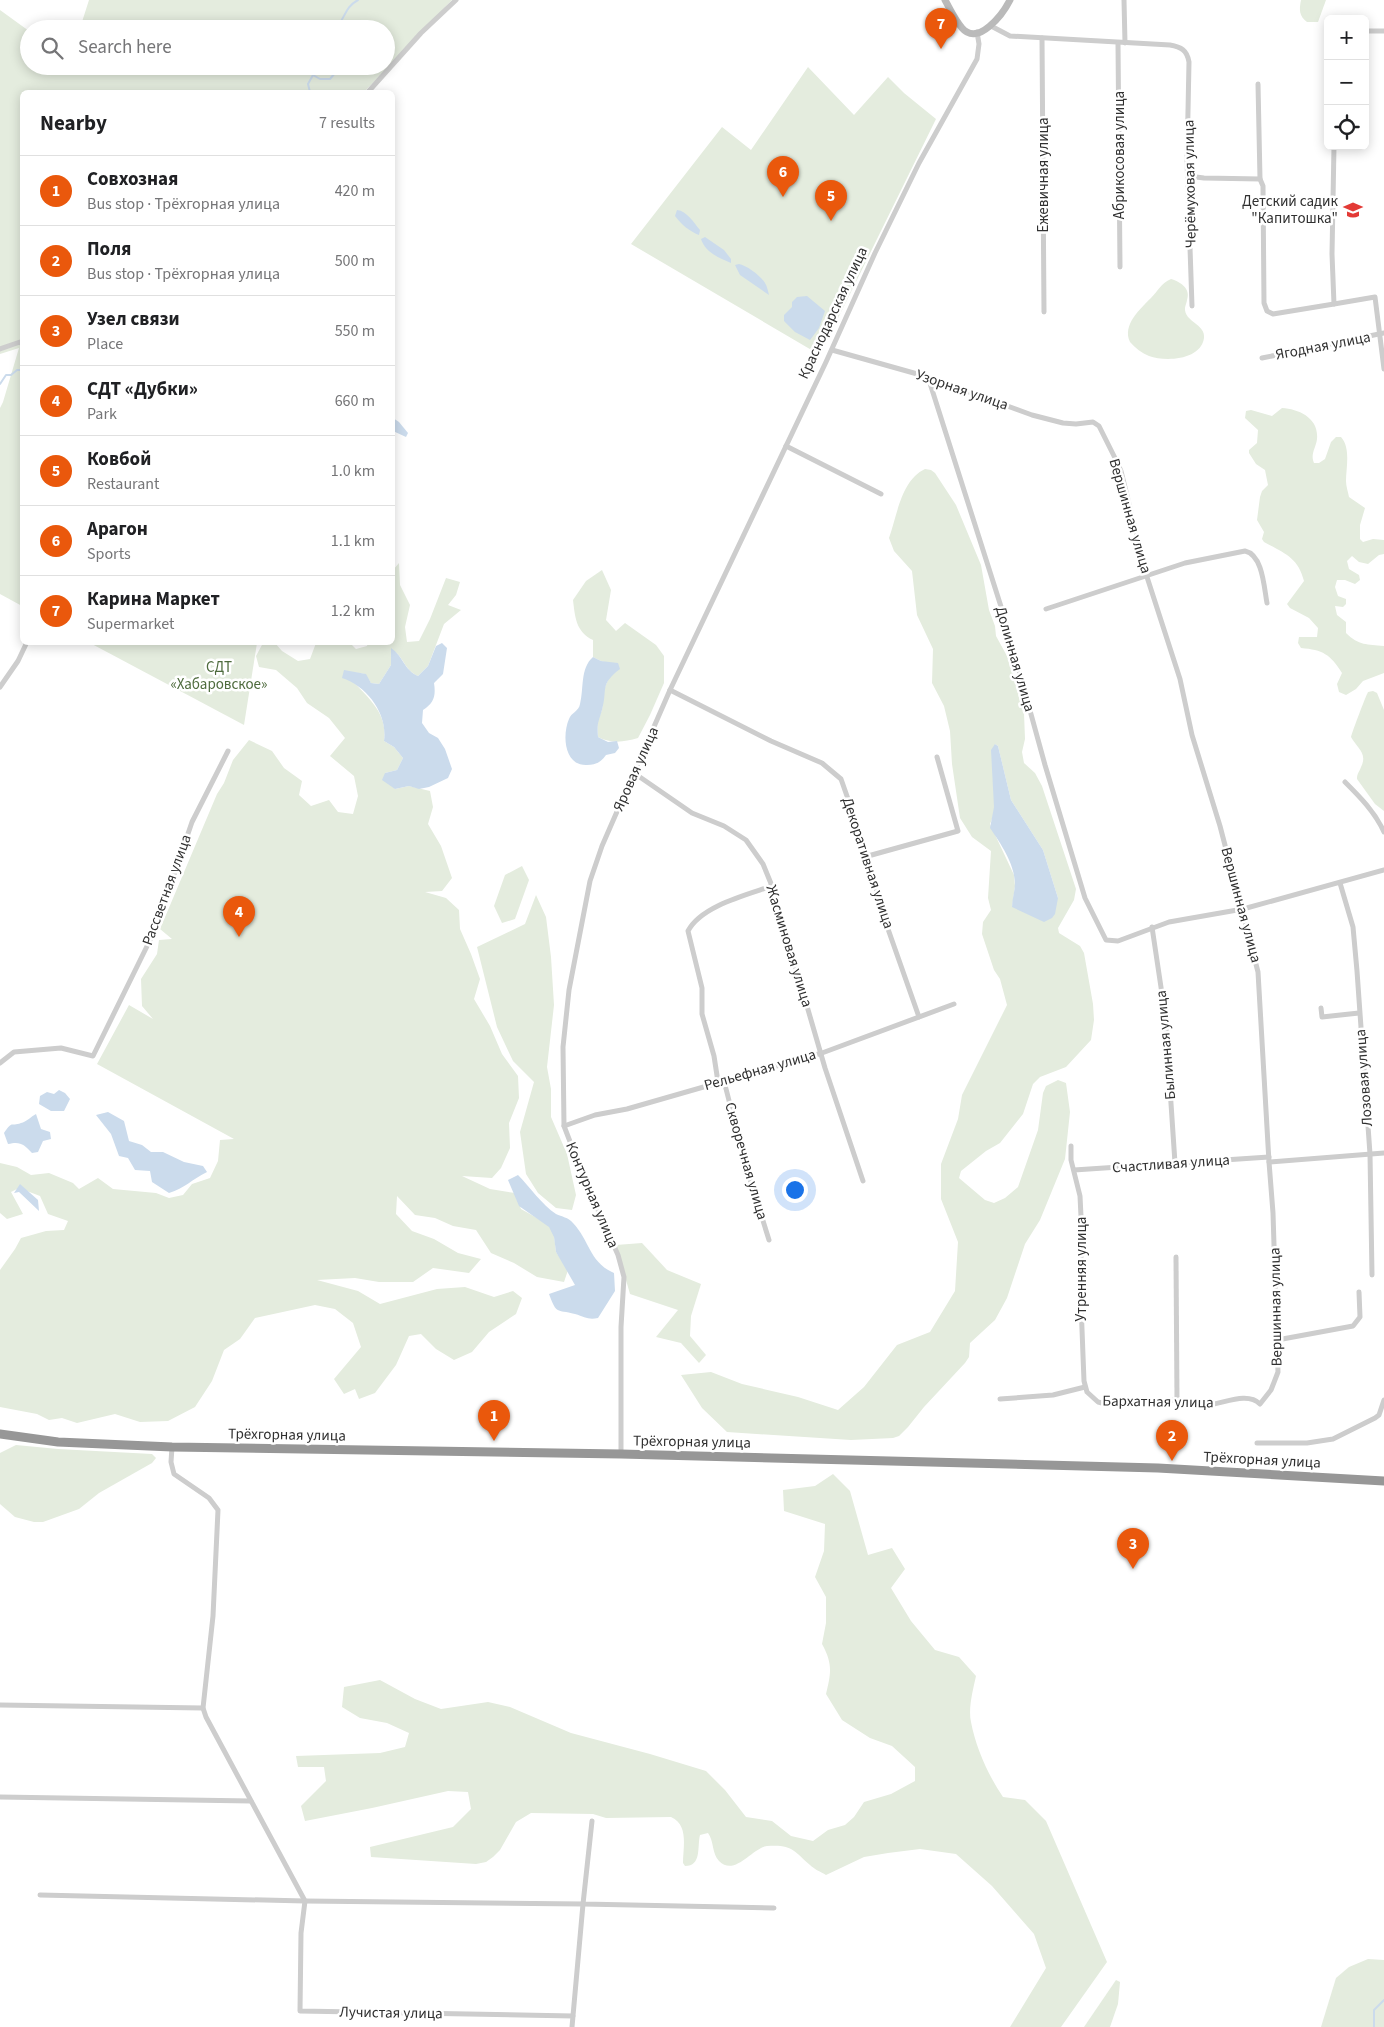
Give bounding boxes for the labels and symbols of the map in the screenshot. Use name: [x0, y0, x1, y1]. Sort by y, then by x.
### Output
pin: 7: [925, 8, 957, 49]
street label: Абрикосовая улица: [1109, 91, 1130, 219]
street label: Ежевичная улица: [1033, 117, 1054, 233]
street label: Черёмуховая улица: [1178, 120, 1202, 248]
pin: 6: [767, 156, 799, 197]
pin: 5: [815, 180, 847, 221]
place label: Детский садик "Капитошка": [1242, 191, 1339, 229]
school or university icon: Детский садик "Капитошка": [1342, 199, 1364, 221]
street label: Краснодарская улица: [793, 244, 873, 382]
street label: Ягодная улица: [1274, 326, 1372, 366]
street label: Узорная улица: [913, 364, 1011, 416]
street label: Вершинная улица: [1104, 456, 1156, 576]
street label: Долинная улица: [990, 604, 1040, 714]
park label: СДТ «Хабаровское»: [171, 657, 268, 695]
street label: Яровая улица: [608, 723, 664, 815]
street label: Декоративная улица: [837, 795, 899, 931]
street label: Рассветная улица: [137, 832, 197, 948]
street label: Вершинная улица: [1215, 845, 1267, 965]
street label: Жасминовая улица: [760, 882, 818, 1010]
pin: 4: [223, 896, 255, 937]
street label: Былинная улица: [1151, 989, 1181, 1101]
street label: Лозовая улица: [1350, 1029, 1378, 1127]
street label: Рельефная улица: [702, 1044, 818, 1096]
street label: Скворечная улица: [719, 1100, 773, 1222]
street label: Контурная улица: [560, 1139, 624, 1251]
street label: Счастливая улица: [1111, 1149, 1231, 1179]
your location: [782, 1177, 808, 1203]
street label: Утренняя улица: [1071, 1217, 1092, 1321]
street label: Вершинная улица: [1264, 1247, 1288, 1367]
street label: Бархатная улица: [1102, 1391, 1214, 1413]
pin: 1: [478, 1400, 510, 1441]
pin: 2: [1156, 1420, 1188, 1461]
street label: Трёхгорная улица: [228, 1423, 346, 1447]
street label: Трёхгорная улица: [633, 1430, 751, 1454]
street label: Трёхгорная улица: [1203, 1446, 1321, 1474]
pin: 3: [1117, 1528, 1149, 1569]
street label: Лучистая улица: [339, 2002, 443, 2024]

